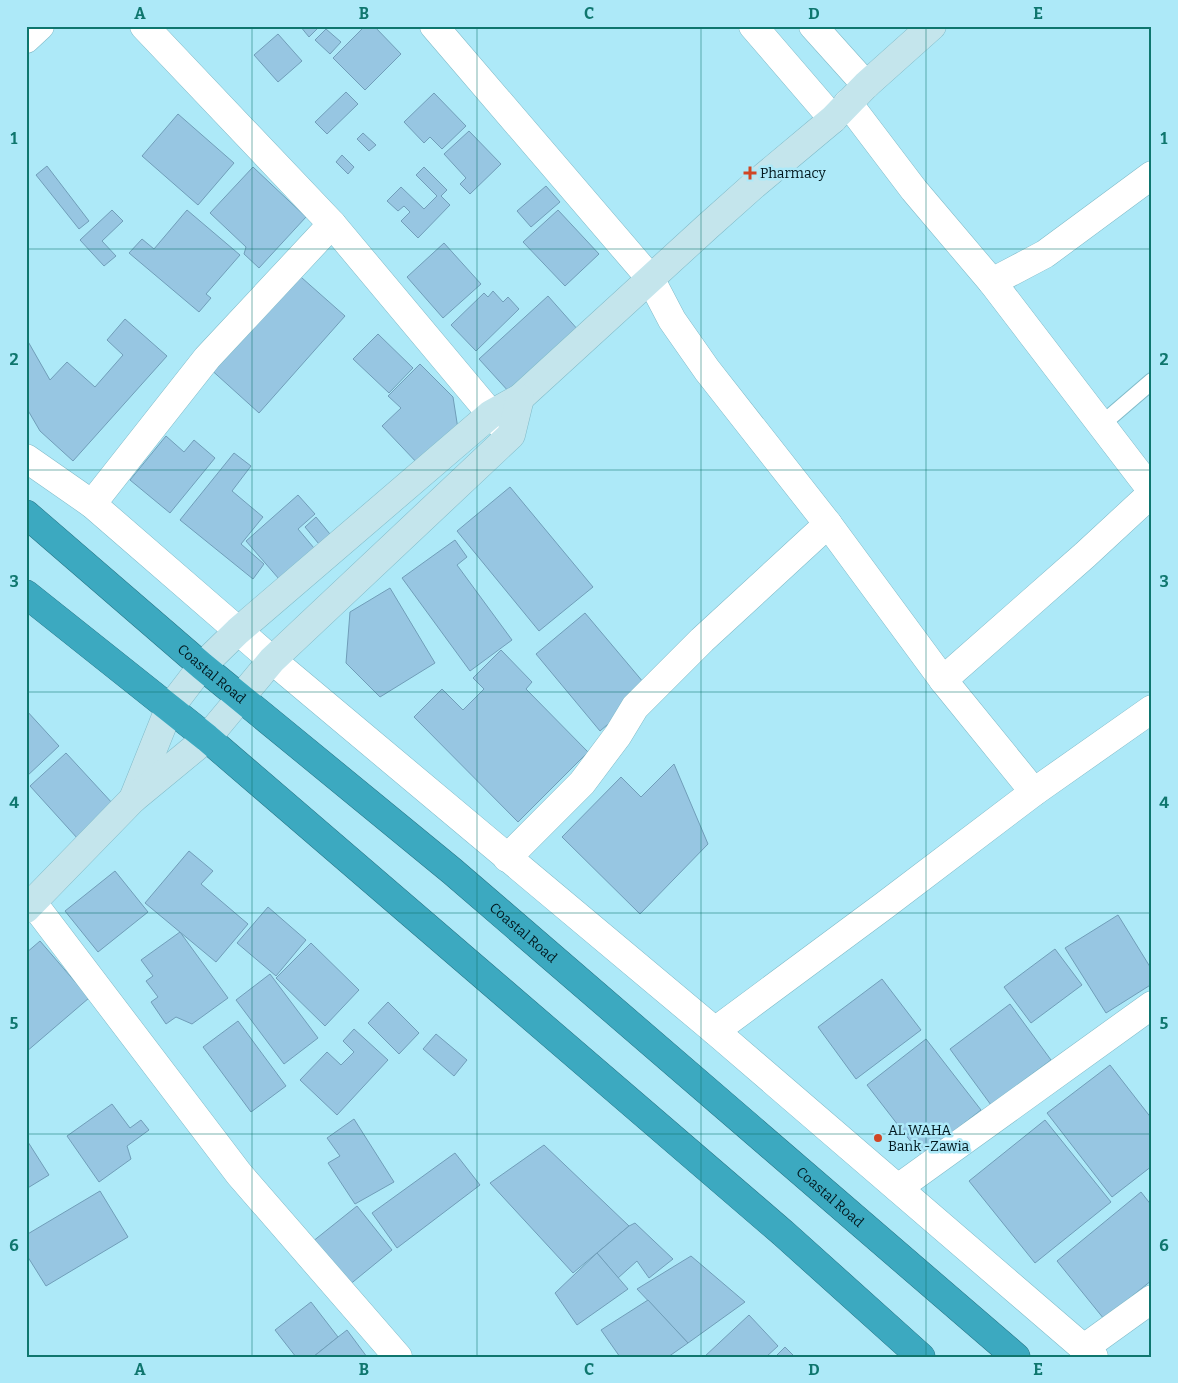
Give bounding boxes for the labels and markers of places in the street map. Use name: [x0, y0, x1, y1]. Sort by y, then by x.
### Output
place label: Pharmacy: [760, 165, 826, 182]
marker: Pharmacy: [744, 167, 756, 179]
place label: AL WAHA Bank -Zawia: [888, 1122, 969, 1155]
marker: AL WAHA Bank -Zawia: [872, 1132, 884, 1144]

